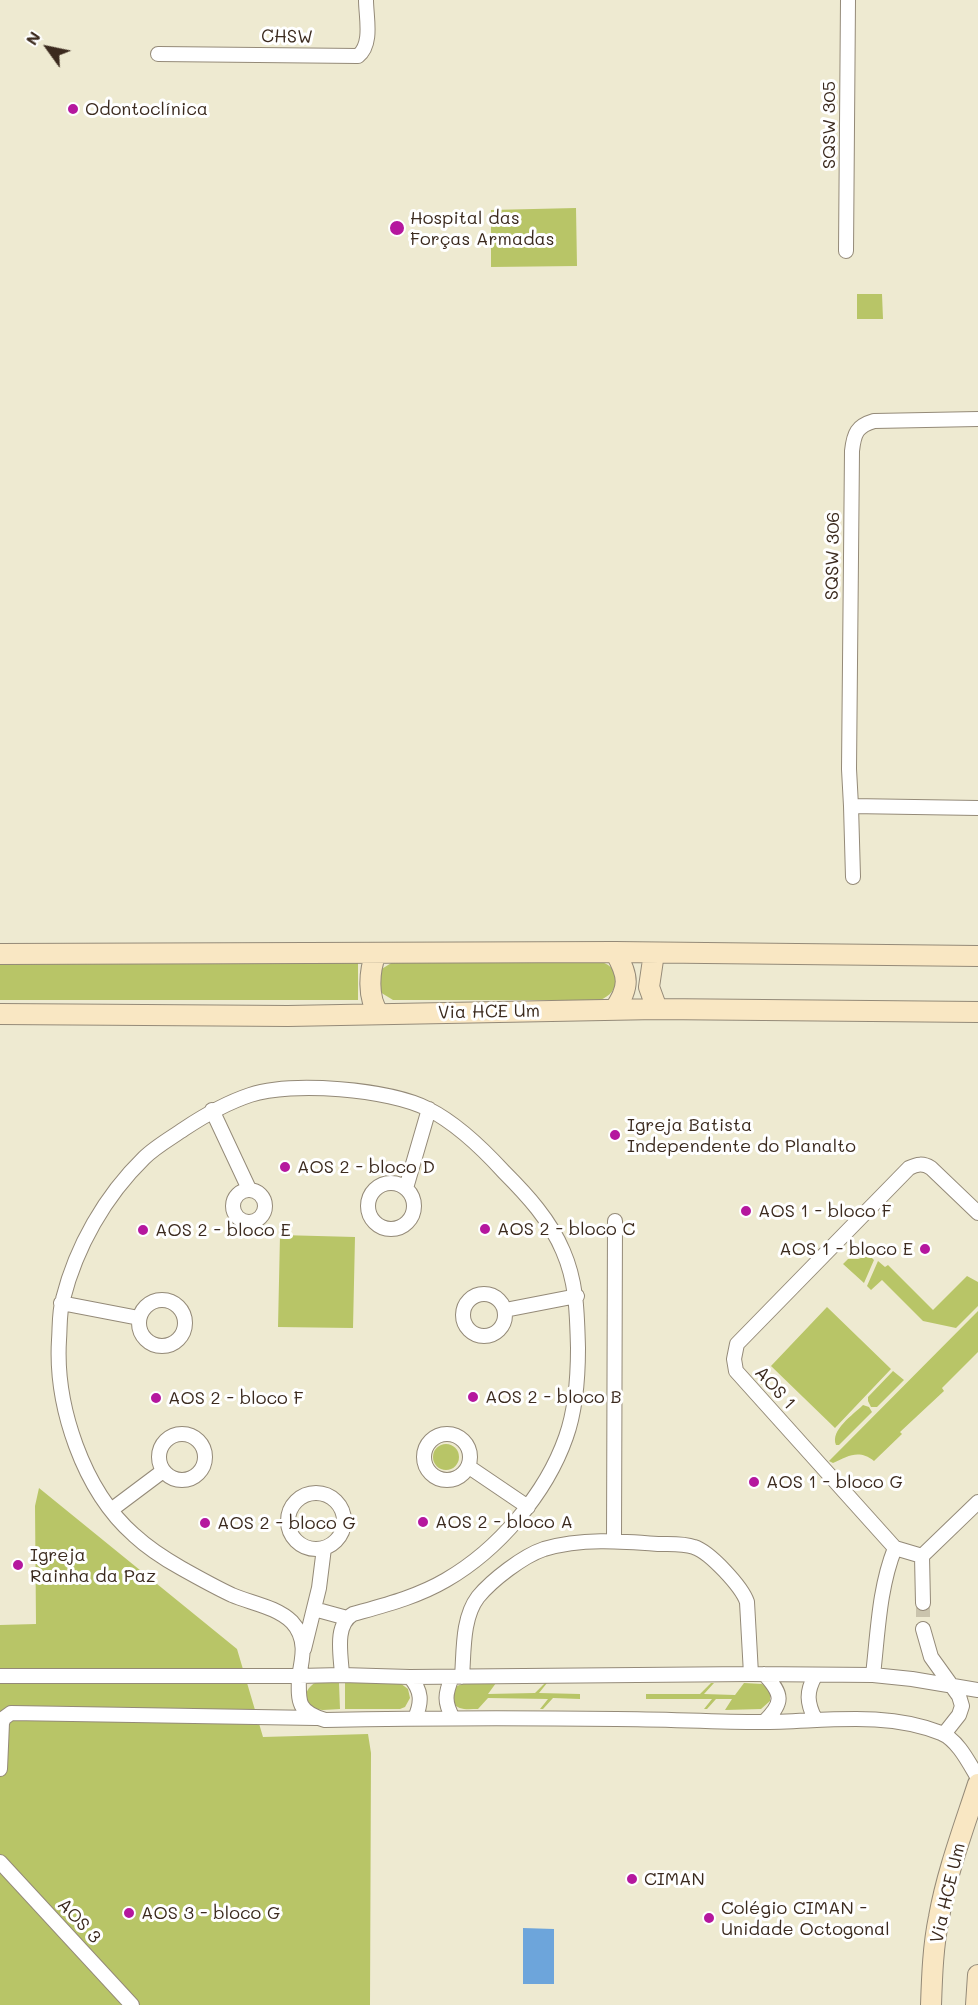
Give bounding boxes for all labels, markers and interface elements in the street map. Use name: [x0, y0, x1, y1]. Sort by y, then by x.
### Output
north arrow: [18, 18, 78, 78]
street label: CHSW: [261, 26, 313, 48]
text: N: [20, 27, 45, 49]
street label: SQSW 305: [818, 81, 840, 169]
place label: Odontoclínica: [85, 98, 208, 120]
marker: Odontoclínica: [66, 102, 80, 116]
place label: Hospital das Forças Armadas: [410, 207, 555, 250]
marker: Hospital das Forças Armadas: [388, 219, 406, 237]
street label: SQSW 306: [821, 512, 845, 600]
street label: Via HCE Um: [438, 1000, 540, 1024]
place label: Igreja Batista Independente do Planalto: [627, 1114, 856, 1156]
marker: Igreja Batista Independente do Planalto: [608, 1128, 622, 1142]
place label: AOS 2 - bloco D: [297, 1156, 435, 1178]
marker: AOS 2 - bloco D: [278, 1160, 292, 1174]
place label: AOS 1 - bloco F: [758, 1200, 892, 1222]
marker: AOS 1 - bloco F: [739, 1204, 753, 1218]
place label: AOS 2 - bloco C: [497, 1218, 635, 1240]
place label: AOS 2 - bloco E: [155, 1219, 291, 1241]
marker: AOS 2 - bloco C: [478, 1222, 492, 1236]
marker: AOS 2 - bloco E: [136, 1223, 150, 1237]
place label: AOS 1 - bloco E: [779, 1238, 913, 1260]
marker: AOS 1 - bloco E: [918, 1242, 932, 1256]
street label: AOS 1: [750, 1362, 800, 1414]
place label: AOS 2 - bloco B: [485, 1386, 622, 1408]
place label: AOS 2 - bloco F: [168, 1387, 303, 1409]
marker: AOS 2 - bloco B: [466, 1390, 480, 1404]
marker: AOS 2 - bloco F: [149, 1391, 163, 1405]
place label: AOS 1 - bloco G: [766, 1471, 903, 1493]
marker: AOS 1 - bloco G: [747, 1475, 761, 1489]
place label: AOS 2 - bloco A: [435, 1511, 573, 1533]
place label: AOS 2 - bloco G: [217, 1512, 356, 1534]
marker: AOS 2 - bloco A: [416, 1515, 430, 1529]
marker: AOS 2 - bloco G: [198, 1516, 212, 1530]
place label: Igreja Rainha da Paz: [30, 1544, 156, 1586]
marker: Igreja Rainha da Paz: [11, 1558, 25, 1572]
street label: Via HCE Um: [926, 1841, 970, 1945]
place label: CIMAN: [644, 1868, 705, 1890]
marker: CIMAN: [625, 1872, 639, 1886]
street label: AOS 3: [53, 1894, 105, 1948]
place label: Colégio CIMAN - Unidade Octogonal: [721, 1897, 890, 1940]
place label: AOS 3 - bloco G: [141, 1902, 280, 1924]
marker: AOS 3 - bloco G: [122, 1906, 136, 1920]
marker: Colégio CIMAN - Unidade Octogonal: [702, 1911, 716, 1925]

